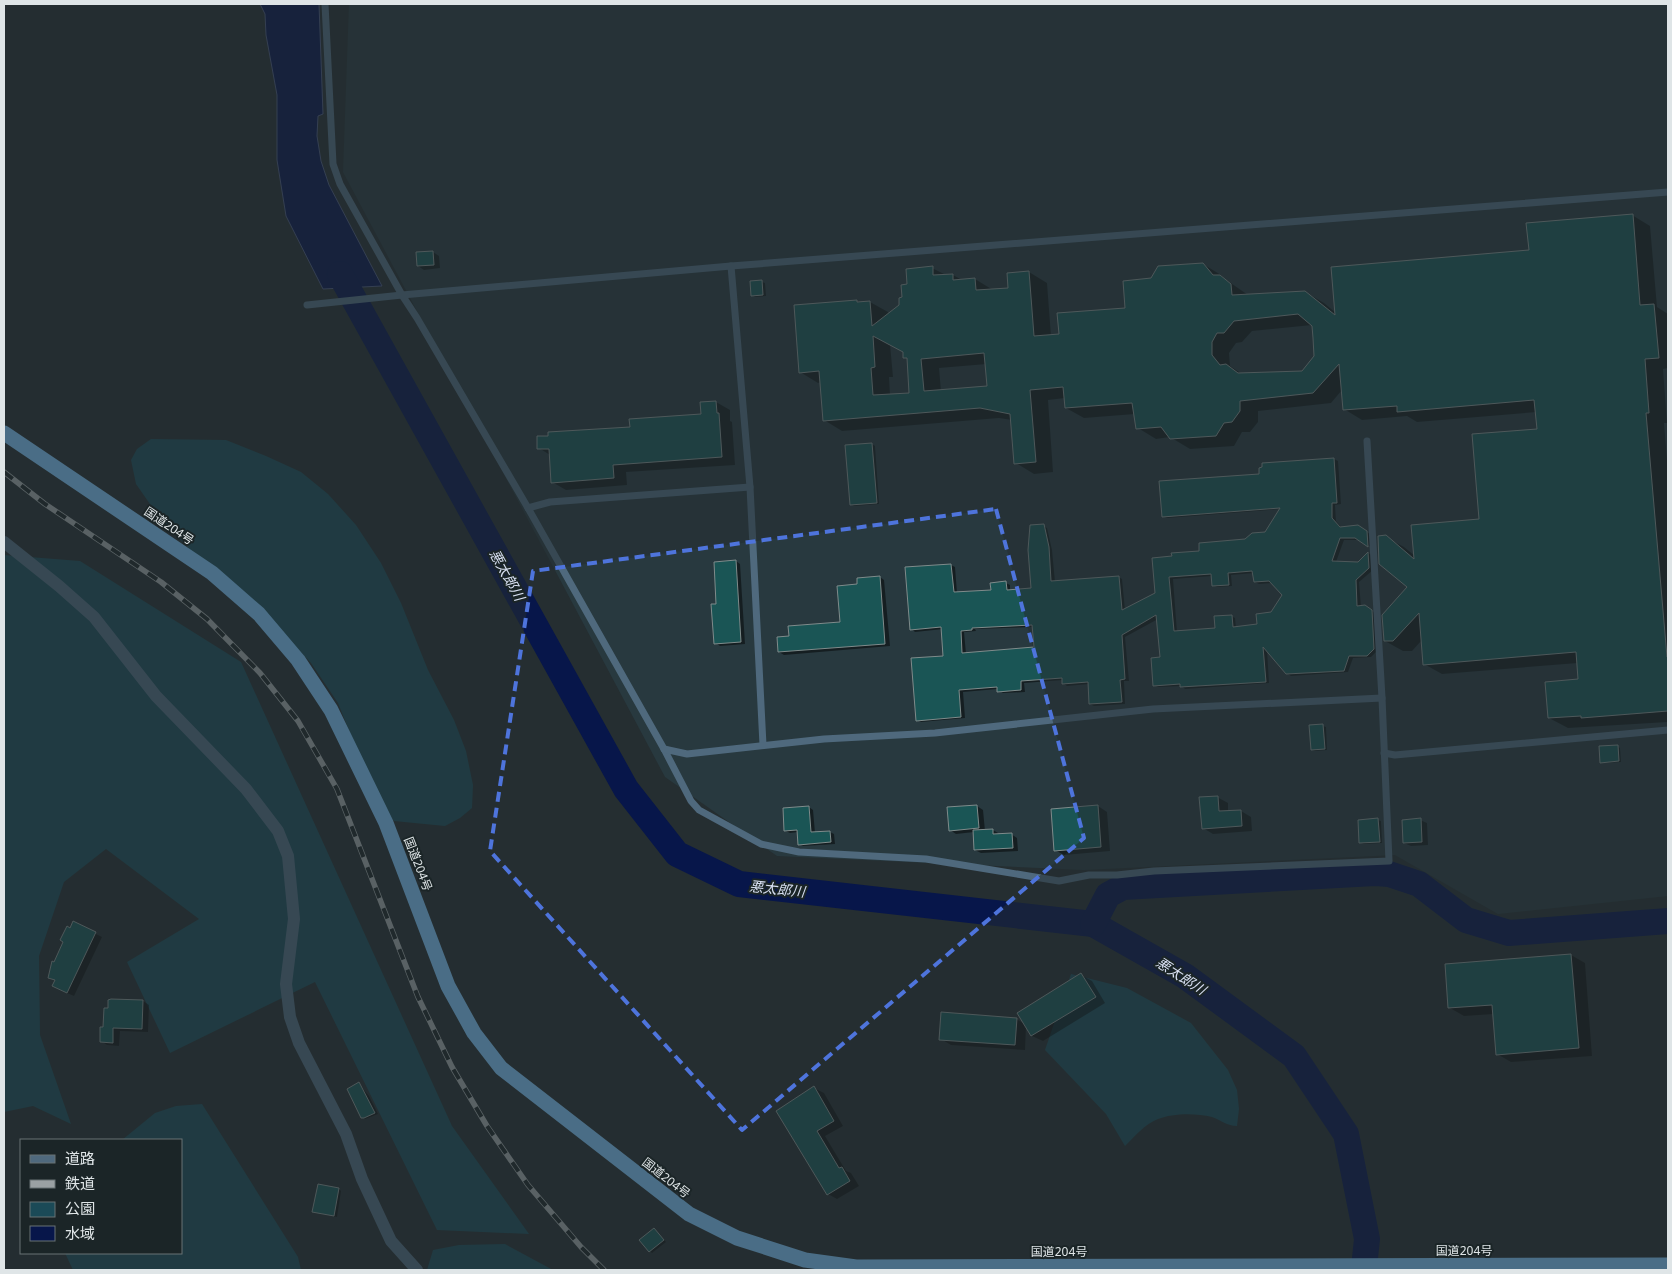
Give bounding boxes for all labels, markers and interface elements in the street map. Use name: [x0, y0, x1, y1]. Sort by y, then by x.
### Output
street label: 国道204号: [141, 503, 197, 548]
water label: 悪太郎川: [486, 546, 530, 606]
street label: 国道204号: [400, 834, 437, 893]
water label: 悪太郎川: [748, 876, 808, 901]
water label: 悪太郎川: [1153, 952, 1212, 1000]
legend: [20, 1139, 182, 1254]
text: 道路: [65, 1148, 95, 1168]
street label: 国道204号: [639, 1153, 694, 1202]
text: 鉄道: [65, 1173, 95, 1193]
text: 公園: [65, 1198, 95, 1218]
text: 水域: [65, 1223, 95, 1243]
street label: 国道204号: [1436, 1242, 1492, 1259]
street label: 国道204号: [1031, 1243, 1087, 1260]

